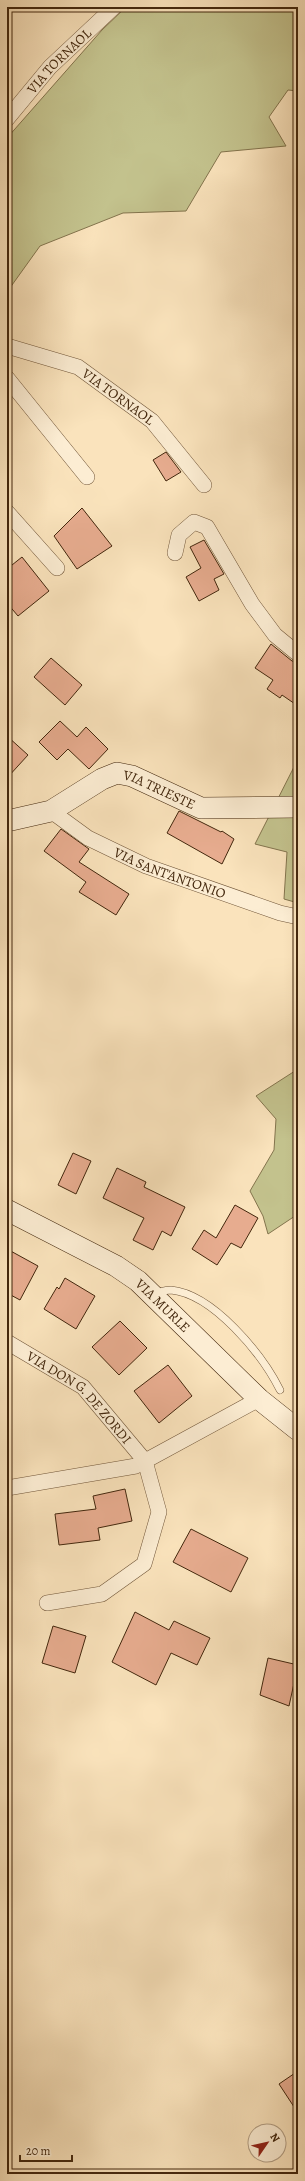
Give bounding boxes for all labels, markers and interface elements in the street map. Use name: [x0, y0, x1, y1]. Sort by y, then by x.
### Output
street label: VIA TORNAOL: [22, 23, 96, 98]
street label: VIA TORNAOL: [78, 363, 159, 430]
street label: VIA TRIESTE: [121, 765, 198, 814]
street label: VIA SANT'ANTONIO: [110, 842, 229, 903]
street label: VIA MURLE: [131, 1274, 194, 1336]
street label: VIA DON G. DE ZORDI: [22, 1346, 136, 1448]
north arrow: [247, 2123, 287, 2163]
text: N: [266, 2130, 283, 2145]
scale bar: [20, 2137, 72, 2163]
text: 20 m: [26, 2143, 50, 2159]

